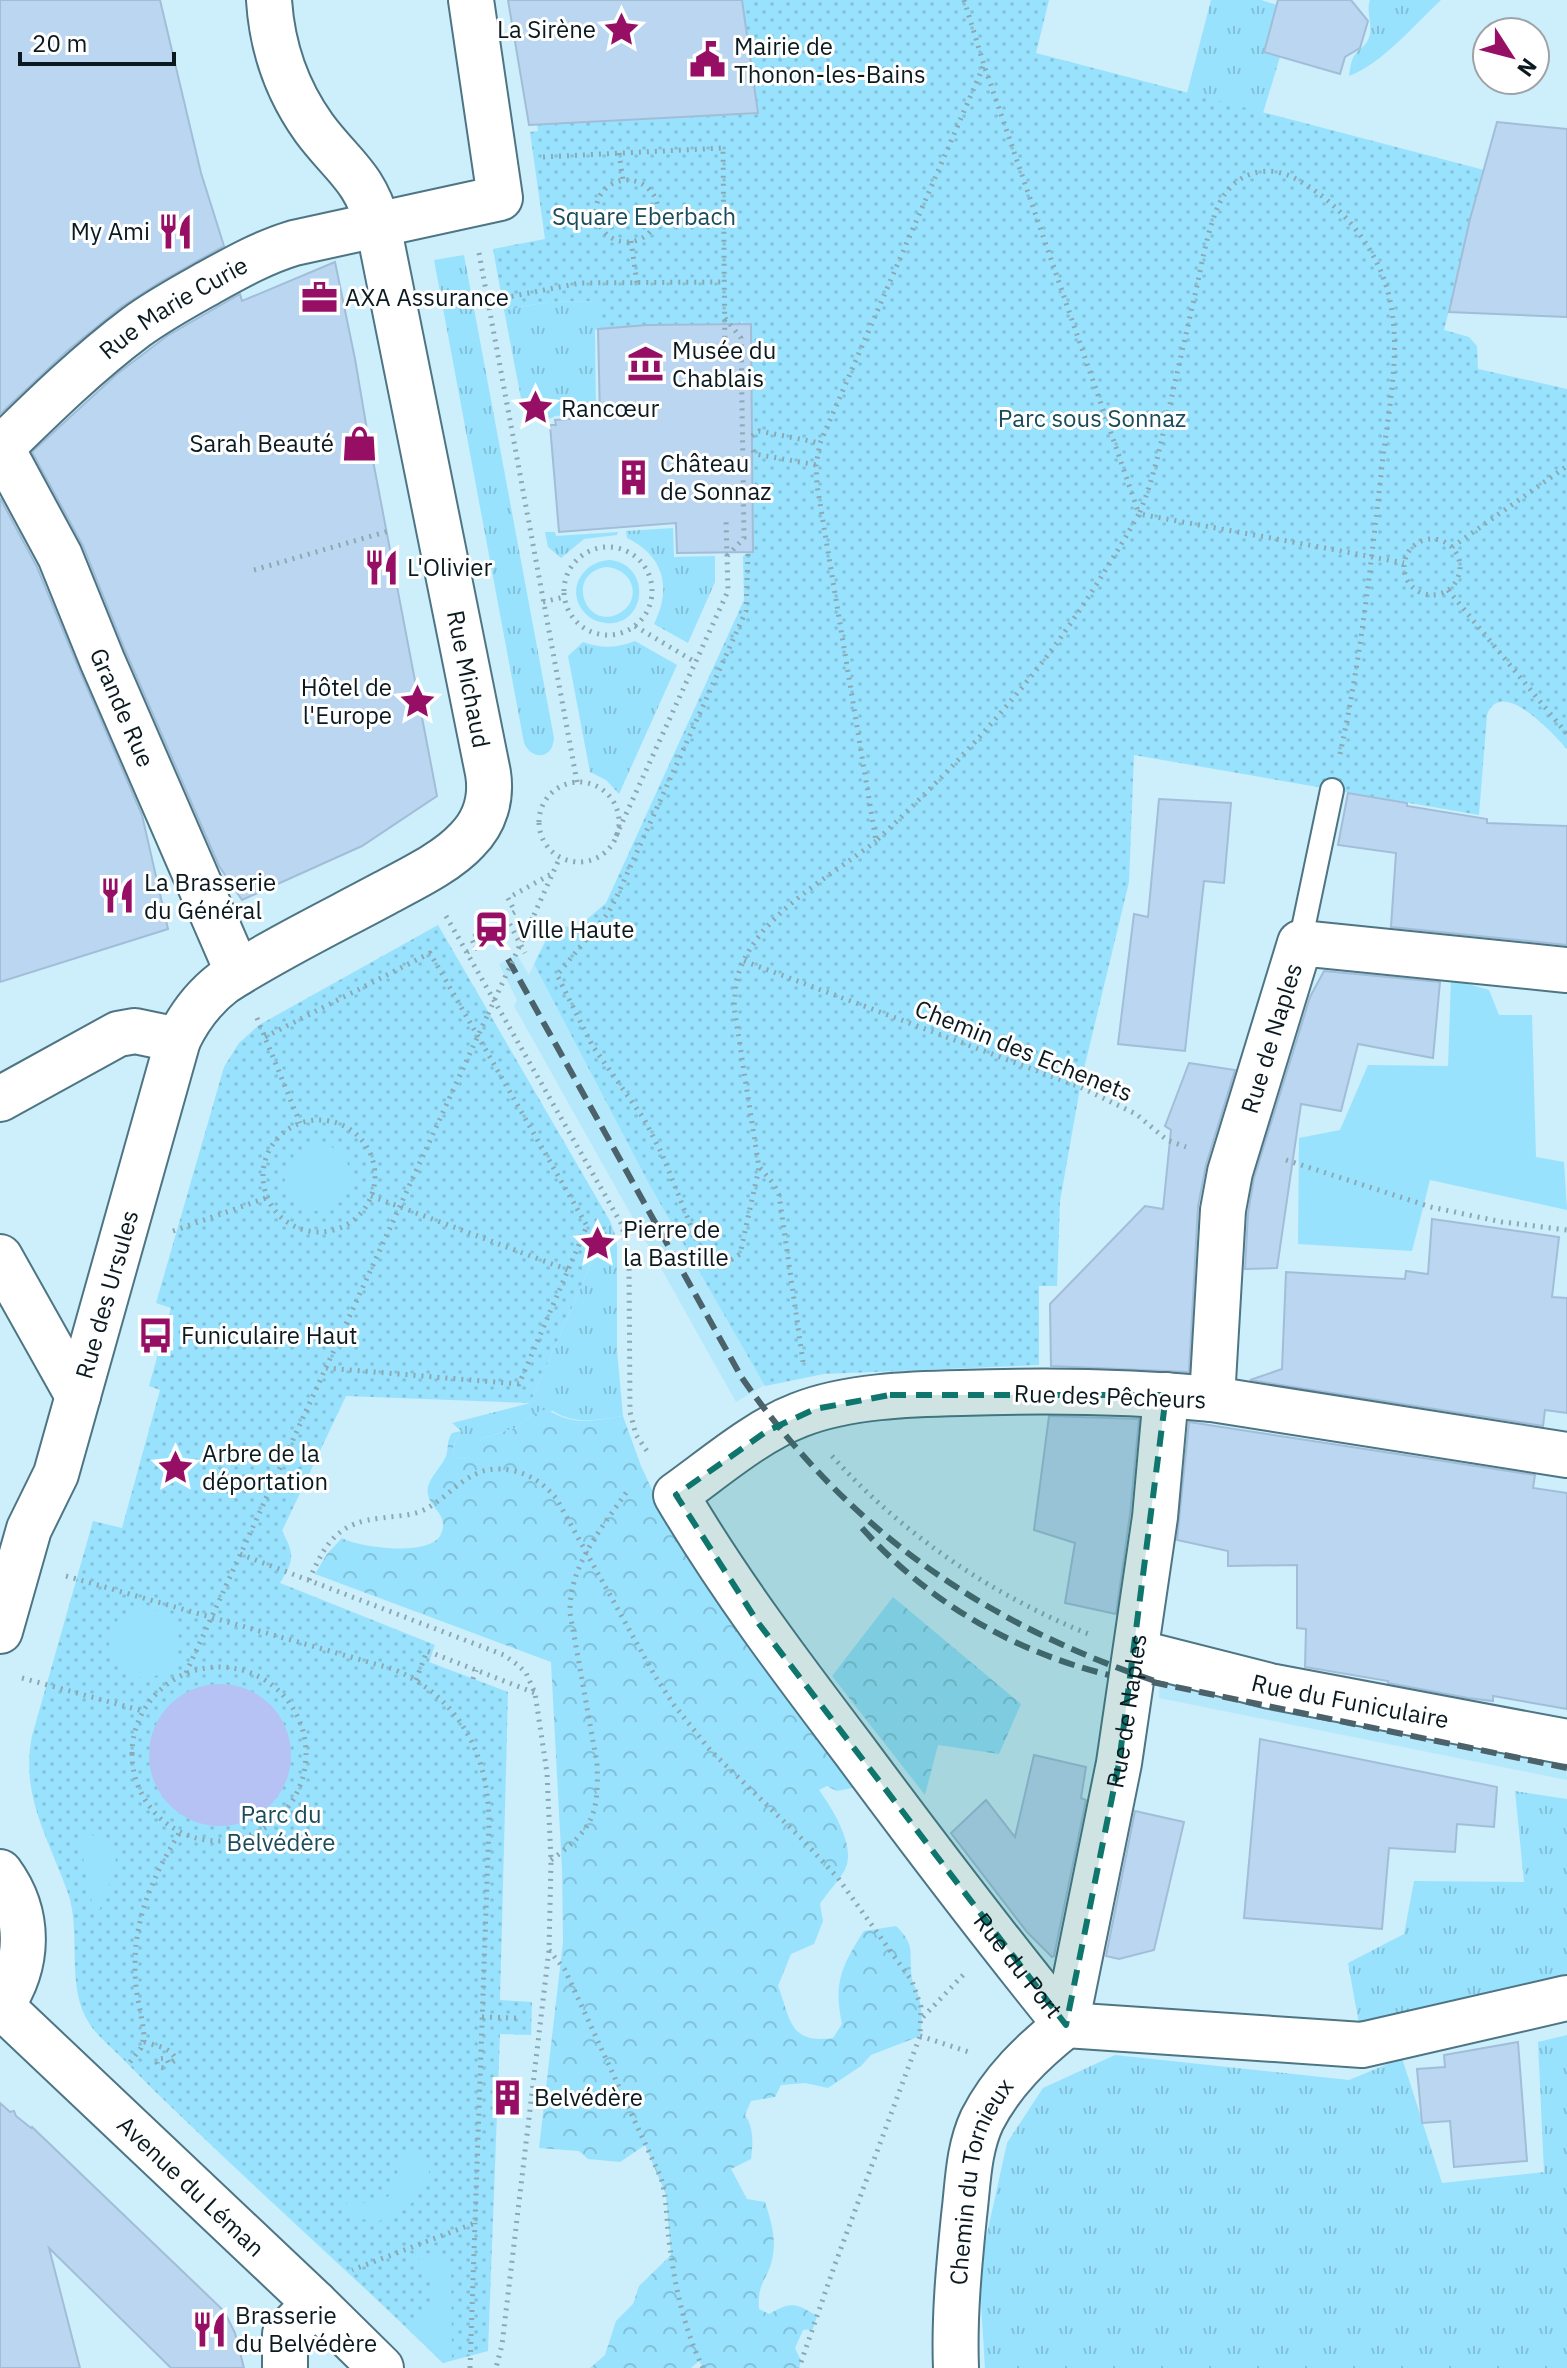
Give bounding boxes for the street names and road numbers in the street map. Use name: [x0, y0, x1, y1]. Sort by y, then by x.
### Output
street label: Rue Marie Curie: [92, 249, 253, 366]
street label: Rue Michaud: [440, 608, 498, 750]
street label: Grande Rue: [83, 643, 163, 772]
street label: Rue de Naples: [1233, 959, 1309, 1117]
street label: Chemin des Echenets: [910, 992, 1138, 1108]
street label: Rue des Ursules: [68, 1206, 145, 1382]
street label: Rue des Pêcheurs: [1013, 1377, 1207, 1415]
street label: Rue de Naples: [1098, 1631, 1154, 1791]
street label: Rue du Funiculaire: [1248, 1666, 1452, 1735]
street label: Rue du Port: [967, 1906, 1070, 2025]
street label: Chemin du Tornieux: [942, 2071, 1020, 2286]
street label: Avenue du Léman: [111, 2109, 272, 2263]

